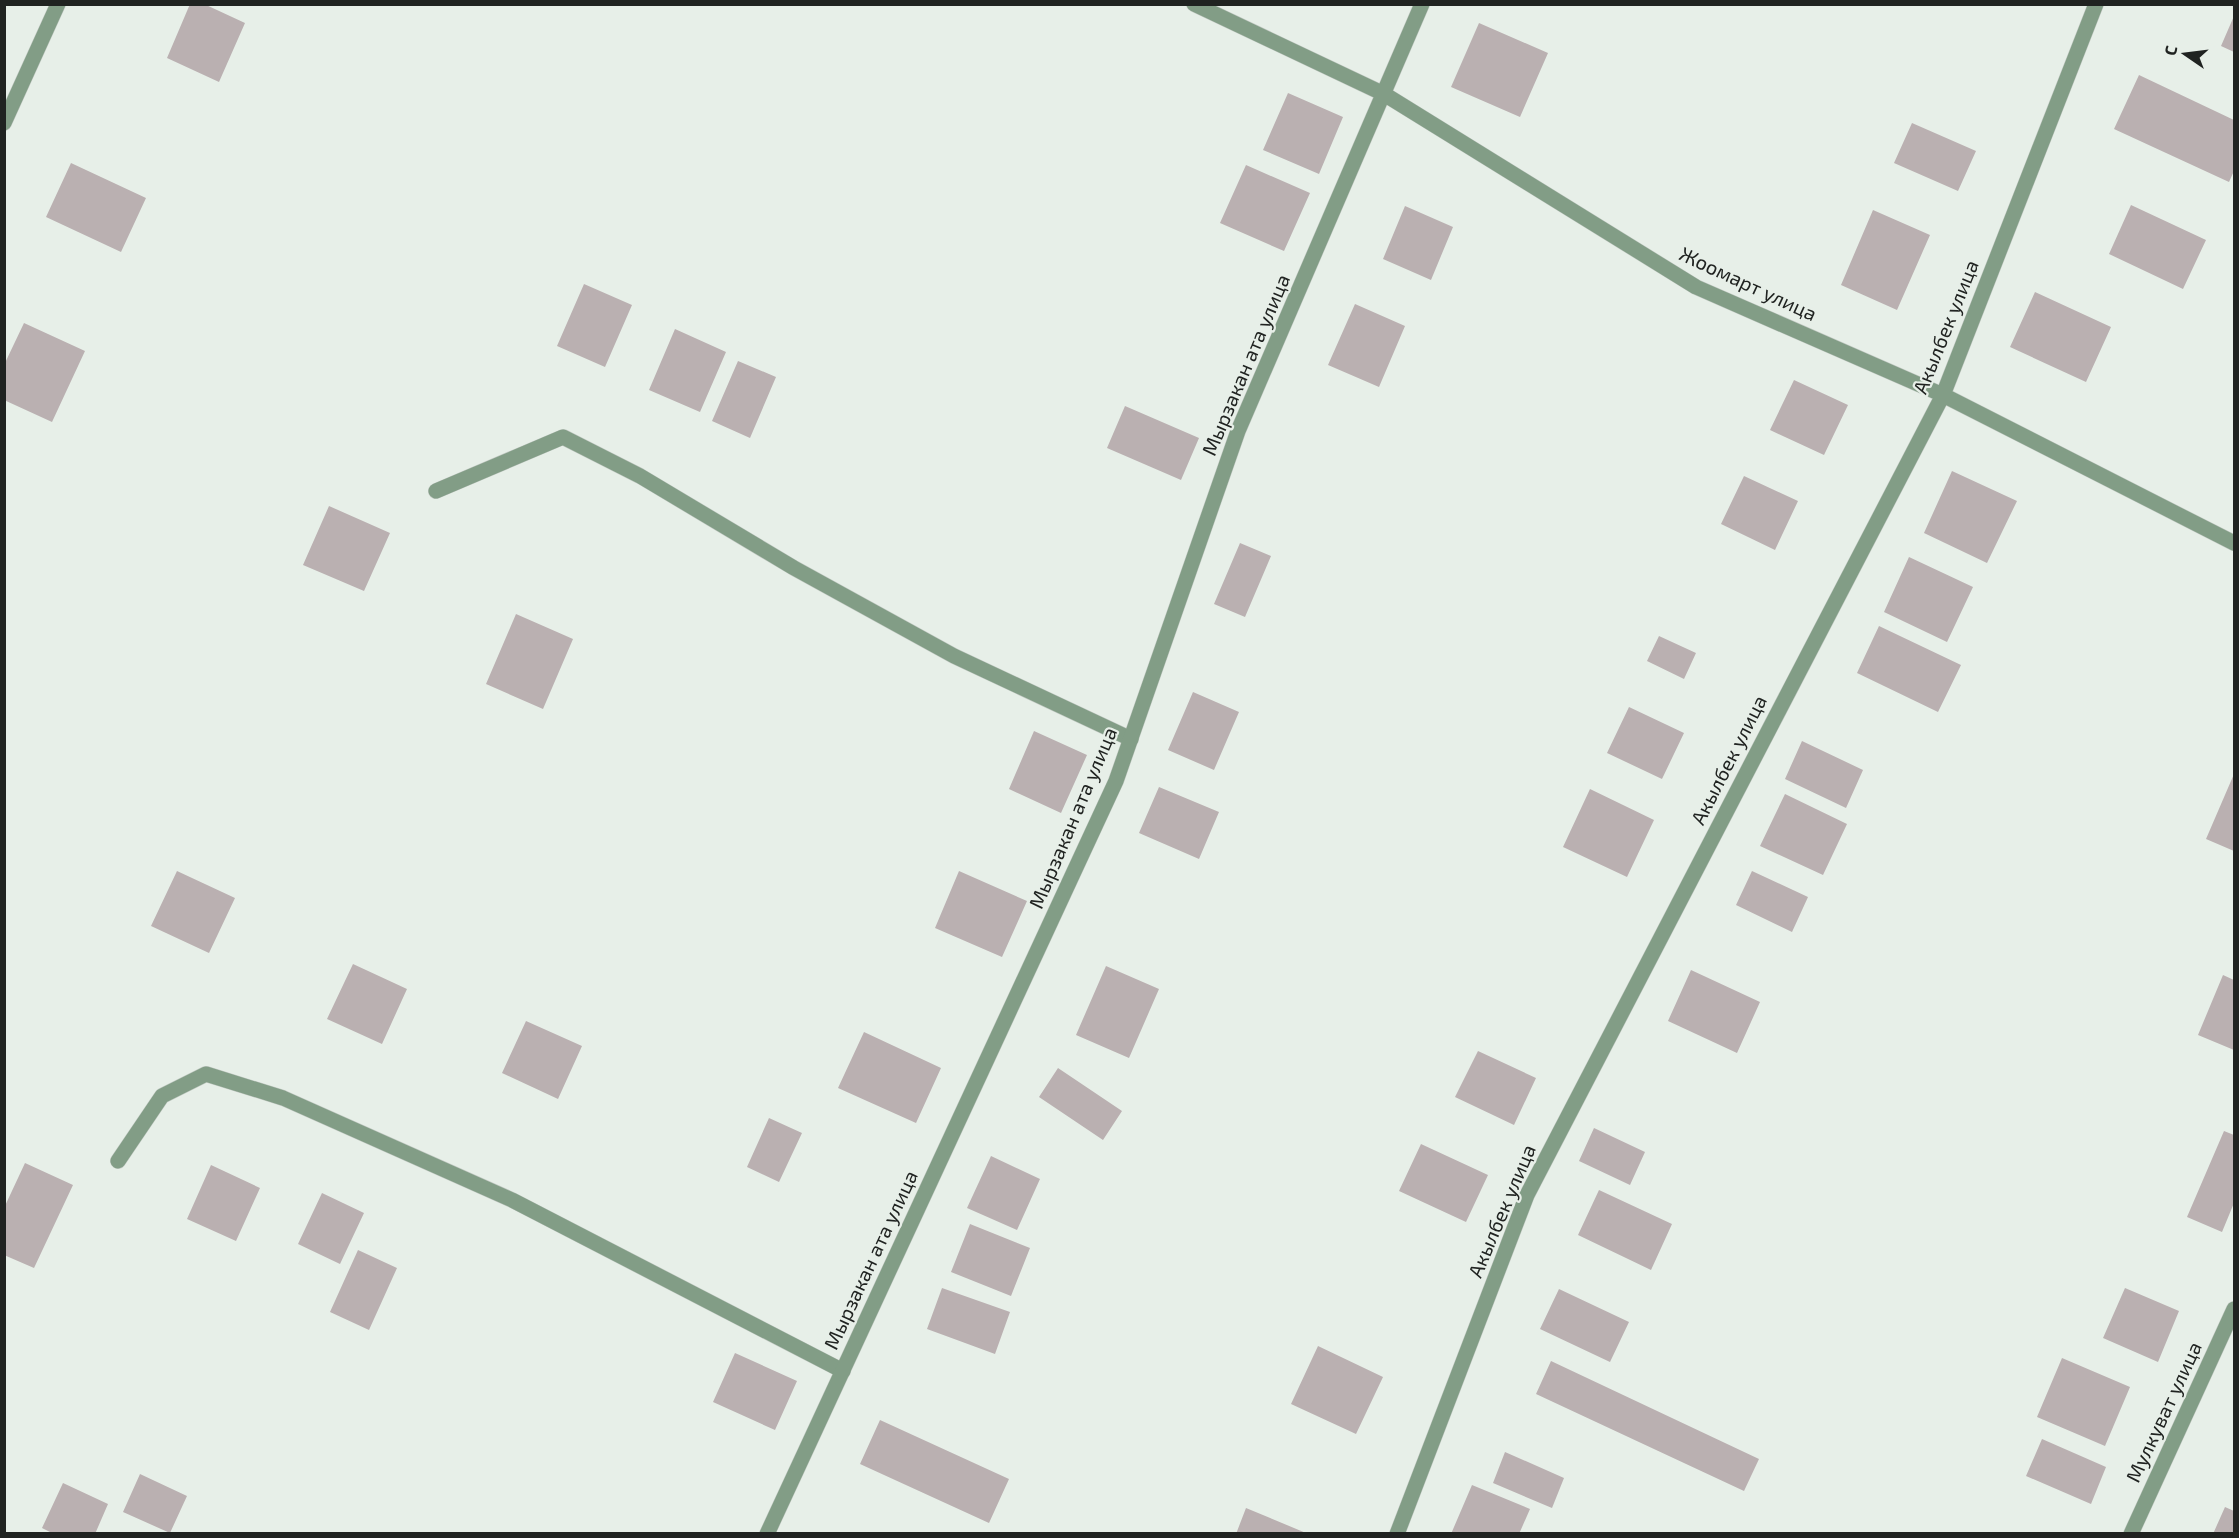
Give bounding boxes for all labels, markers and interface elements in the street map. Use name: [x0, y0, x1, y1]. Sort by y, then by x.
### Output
north arrow: [2155, 24, 2215, 84]
text: С: [2160, 43, 2180, 57]
street label: Жоомарт улица: [1676, 241, 1821, 326]
street label: Акылбек улица: [1907, 256, 1984, 397]
street label: Мырзакан ата улица: [1196, 270, 1295, 459]
street label: Акылбек улица: [1685, 691, 1772, 829]
street label: Мырзакан ата улица: [1023, 723, 1122, 912]
street label: Акылбек улица: [1462, 1140, 1541, 1281]
street label: Мырзакан ата улица: [818, 1166, 923, 1353]
street label: Мулкуват улица: [2120, 1337, 2207, 1486]

